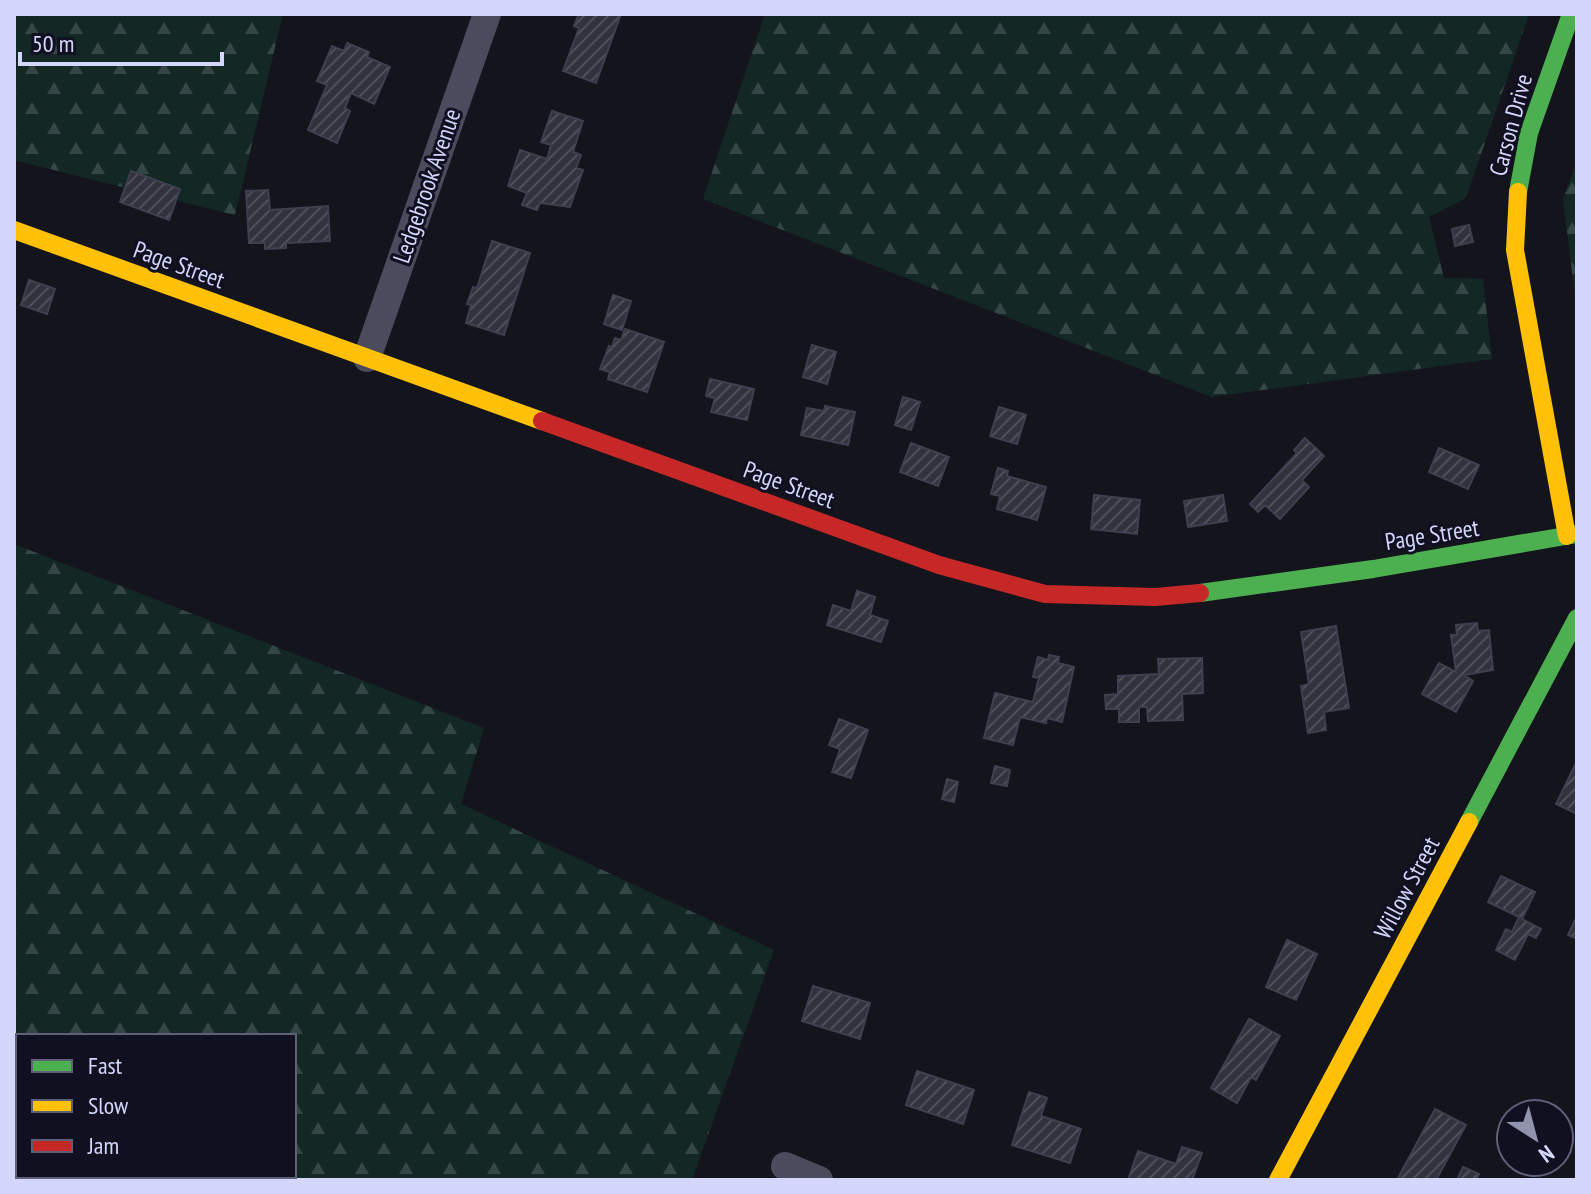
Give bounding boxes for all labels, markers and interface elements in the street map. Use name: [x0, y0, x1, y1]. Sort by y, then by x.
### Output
scale bar: [20, 16, 222, 66]
text: 50 m: [32, 28, 74, 59]
street label: Carson Drive: [1482, 70, 1539, 179]
street label: Ledgebrook Avenue: [386, 105, 467, 267]
street label: Page Street: [129, 234, 229, 295]
street label: Page Street: [739, 454, 839, 515]
street label: Page Street: [1383, 512, 1482, 557]
street label: Willow Street: [1367, 831, 1447, 944]
legend: [16, 1034, 296, 1178]
text: Fast: [88, 1050, 123, 1081]
text: Slow: [88, 1090, 129, 1121]
north arrow: [1495, 1098, 1575, 1178]
text: Jam: [87, 1130, 119, 1161]
text: N: [1534, 1139, 1560, 1169]

